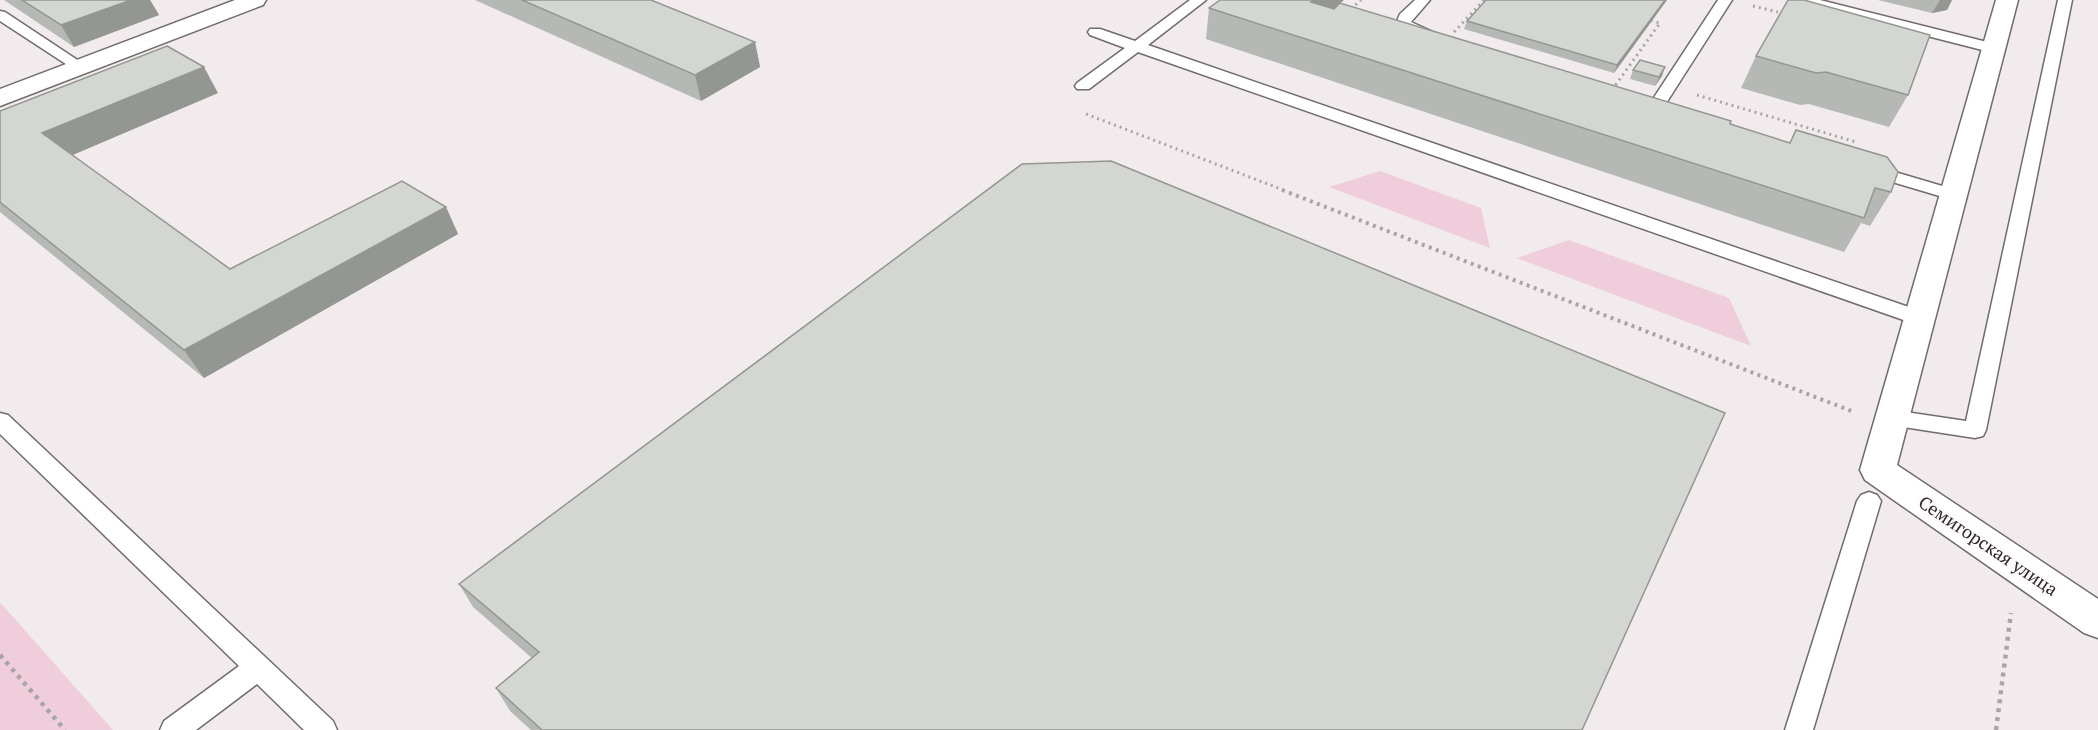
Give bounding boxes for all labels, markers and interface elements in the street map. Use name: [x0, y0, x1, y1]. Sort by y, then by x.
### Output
street label: Семигорская улица: [1914, 490, 2063, 601]

